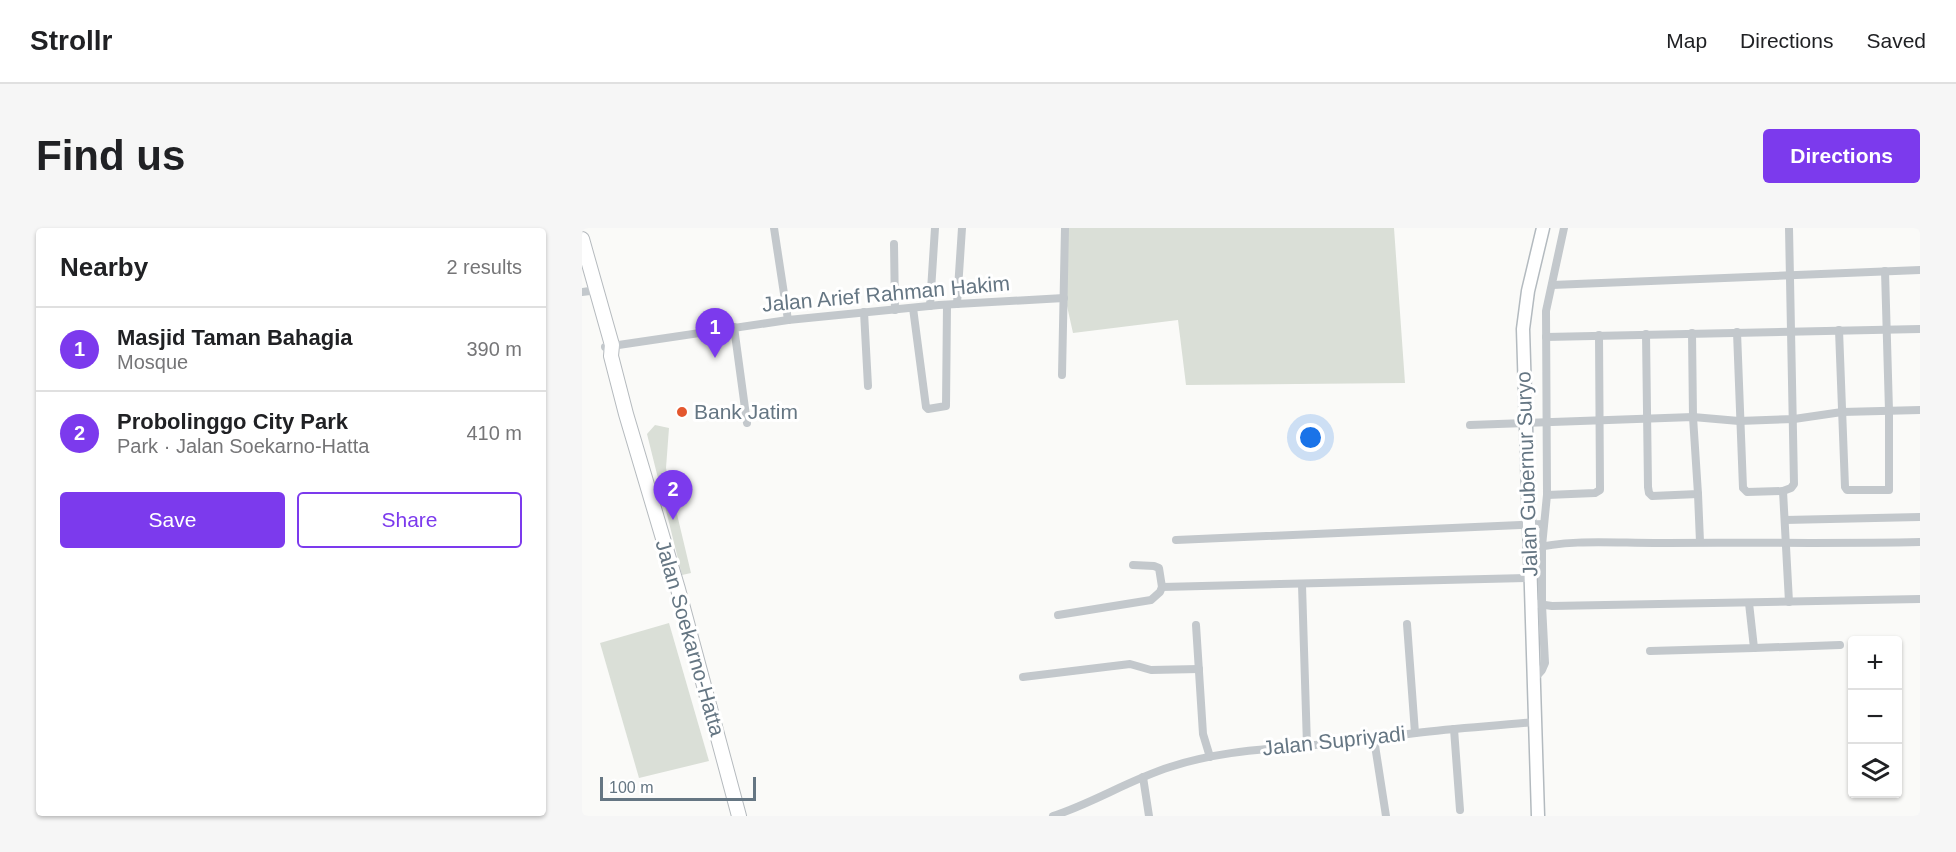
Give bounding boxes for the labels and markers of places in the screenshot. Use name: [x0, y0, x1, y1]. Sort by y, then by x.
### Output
pin: 1: [696, 308, 734, 358]
place label: Bank Jatim: [694, 400, 798, 423]
marker: Bank Jatim: [675, 405, 689, 419]
pin: 2: [654, 470, 692, 520]

